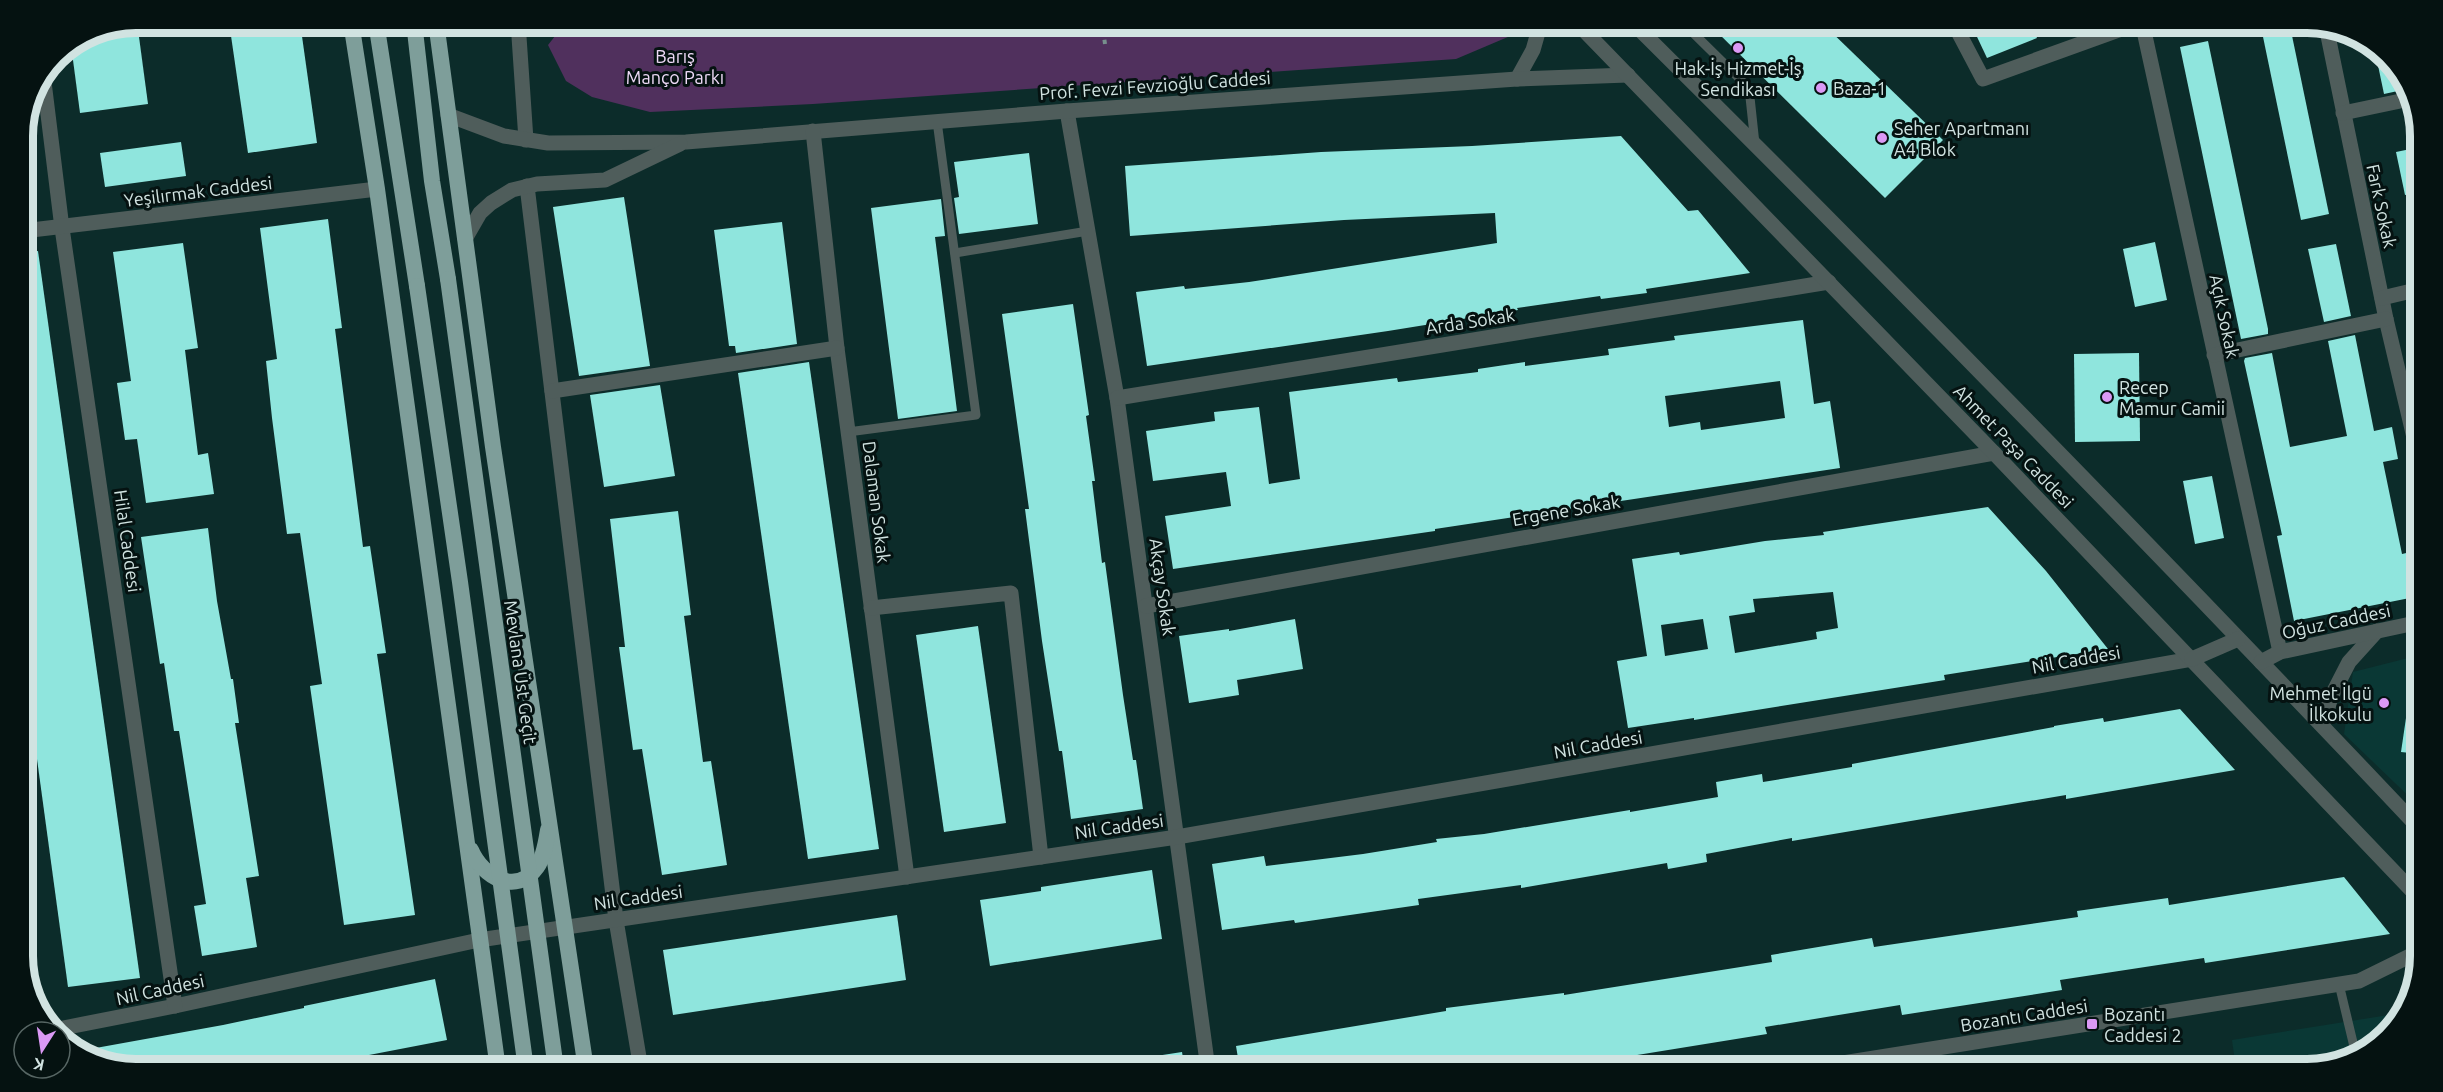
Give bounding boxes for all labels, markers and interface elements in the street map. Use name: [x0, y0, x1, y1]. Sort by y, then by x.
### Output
marker: Hak-İş Hizmet-İş Sendikası: [1731, 41, 1745, 55]
park label: Barış Manço Parkı: [626, 46, 724, 87]
place label: Hak-İş Hizmet-İş Sendikası: [1674, 58, 1802, 99]
street label: Prof. Fevzi Fevzioğlu Caddesi: [1039, 67, 1271, 103]
place label: Baza-1: [1833, 78, 1887, 98]
marker: Baza-1: [1814, 81, 1828, 95]
place label: Seher Apartmanı A4 Blok: [1894, 118, 2029, 159]
marker: Seher Apartmanı A4 Blok: [1875, 131, 1889, 145]
street label: Fark Sokak: [2363, 162, 2401, 250]
street label: Yeşilırmak Caddesi: [123, 172, 273, 210]
street label: Açık Sokak: [2206, 272, 2244, 360]
street label: Arda Sokak: [1424, 304, 1516, 338]
place label: Recep Mamur Camii: [2119, 377, 2225, 418]
street label: Ahmet Paşa Caddesi: [1950, 380, 2078, 512]
marker: Recep Mamur Camii: [2100, 390, 2114, 404]
street label: Dalaman Sokak: [860, 440, 894, 564]
street label: Hilal Caddesi: [111, 488, 145, 594]
street label: Ergene Sokak: [1511, 491, 1621, 529]
street label: Akçay Sokak: [1146, 537, 1180, 637]
street label: Mevlana Üst Geçit: [501, 599, 541, 745]
street label: Oğuz Caddesi: [2280, 600, 2392, 642]
street label: Nil Caddesi: [2030, 641, 2122, 677]
place label: Mehmet İlgü İlkokulu: [2270, 683, 2372, 724]
marker: Mehmet İlgü İlkokulu: [2377, 696, 2391, 710]
street label: Nil Caddesi: [1552, 726, 1644, 762]
street label: Nil Caddesi: [1073, 810, 1165, 842]
street label: Nil Caddesi: [592, 881, 684, 913]
street label: Nil Caddesi: [114, 970, 206, 1008]
street label: Bozantı Caddesi: [1959, 995, 2089, 1035]
place label: Bozantı Caddesi 2: [2104, 1004, 2182, 1045]
marker: Bozantı Caddesi 2: [2085, 1017, 2099, 1031]
north arrow: [12, 1020, 72, 1080]
text: K: [31, 1055, 46, 1075]

